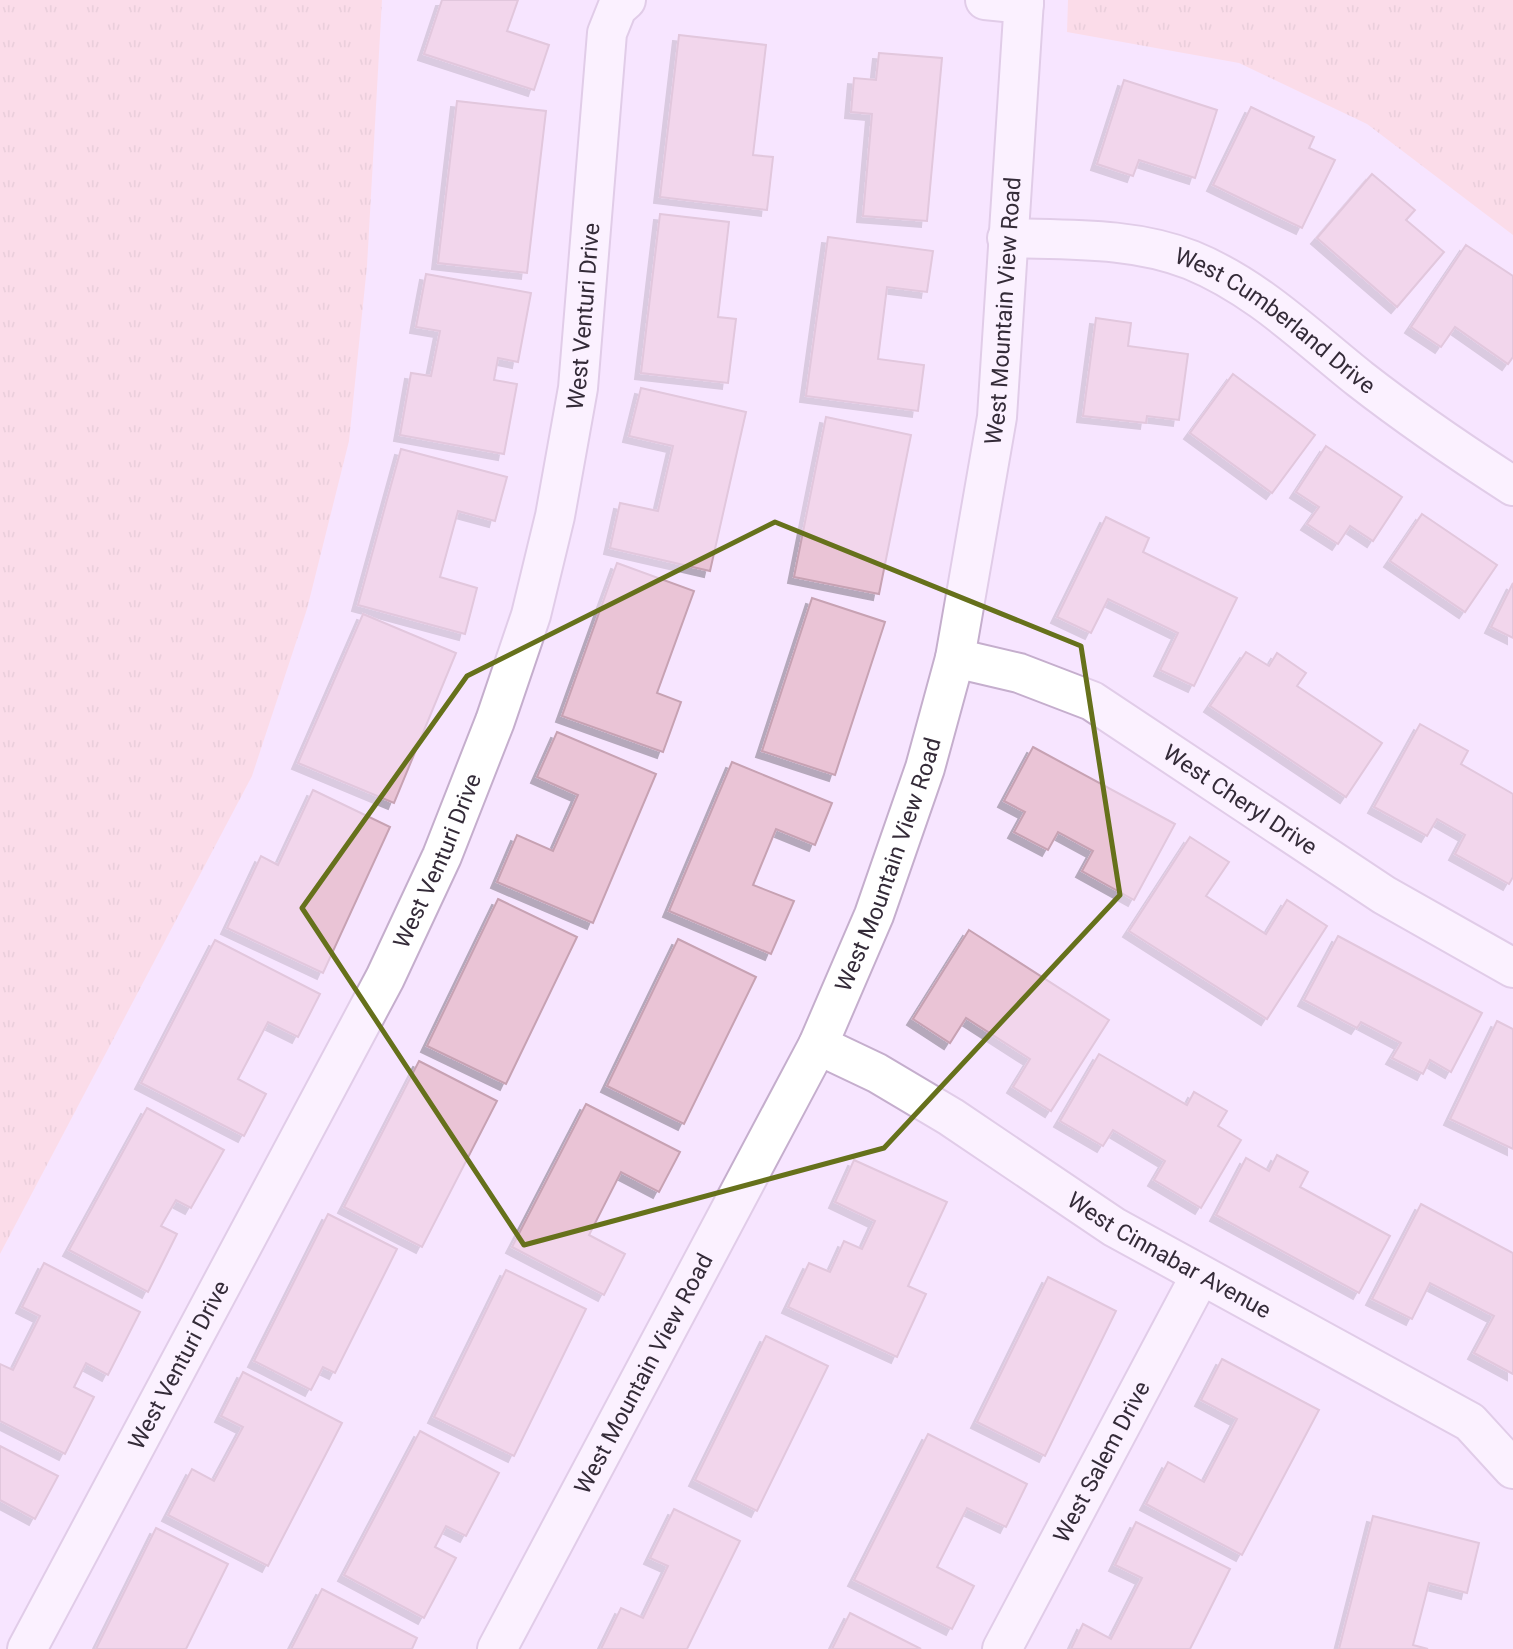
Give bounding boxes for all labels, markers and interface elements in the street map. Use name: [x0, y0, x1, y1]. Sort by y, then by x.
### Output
street label: West Mountain View Road: [979, 176, 1026, 447]
street label: West Venturi Drive: [561, 222, 605, 412]
street label: West Cumberland Drive: [1171, 242, 1381, 399]
street label: West Mountain View Road: [829, 735, 946, 995]
street label: West Cheryl Drive: [1158, 739, 1322, 860]
street label: West Venturi Drive: [387, 770, 487, 952]
street label: West Cinnabar Avenue: [1062, 1186, 1276, 1324]
street label: West Mountain View Road: [569, 1249, 718, 1498]
street label: West Venturi Drive: [123, 1276, 235, 1454]
street label: West Salem Drive: [1048, 1376, 1155, 1547]

